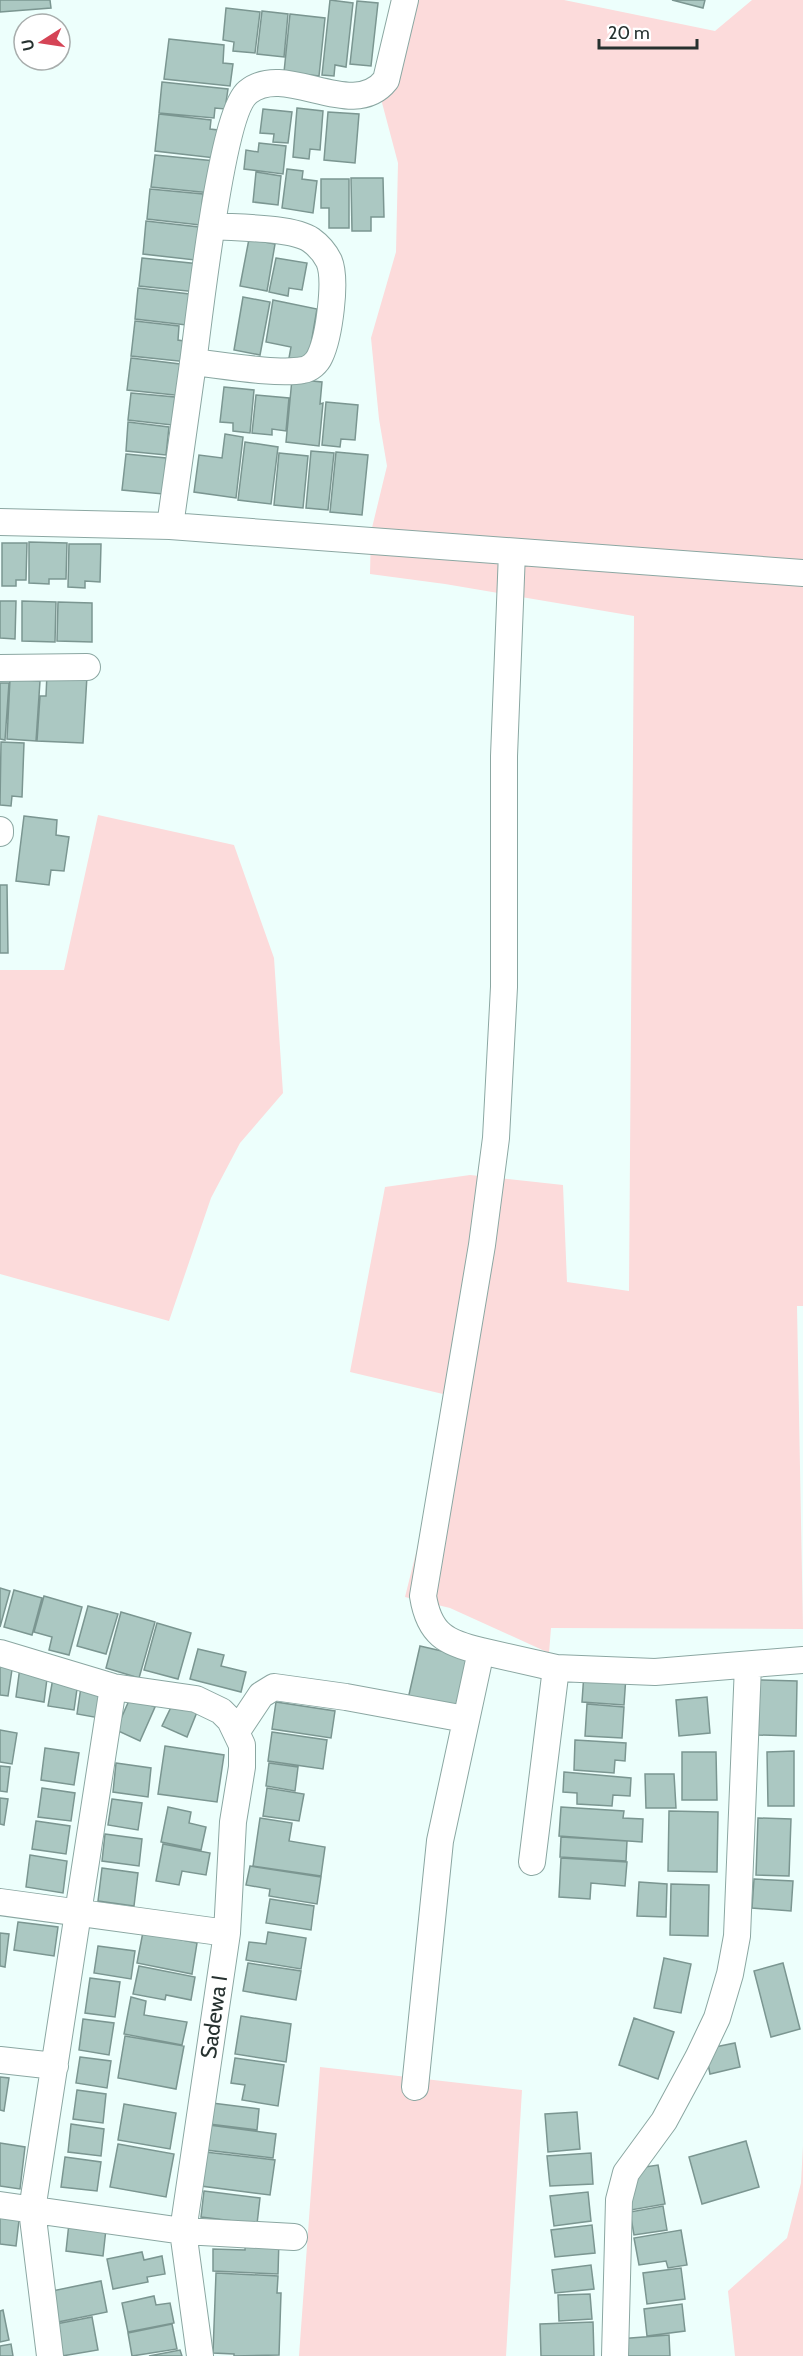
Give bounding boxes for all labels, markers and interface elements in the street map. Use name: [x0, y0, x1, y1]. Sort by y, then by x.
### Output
north arrow: [12, 12, 72, 72]
scale bar: [599, 12, 696, 50]
text: 20 m: [608, 22, 650, 44]
text: U: [17, 37, 38, 53]
street label: Sadewa I: [195, 1974, 233, 2060]

